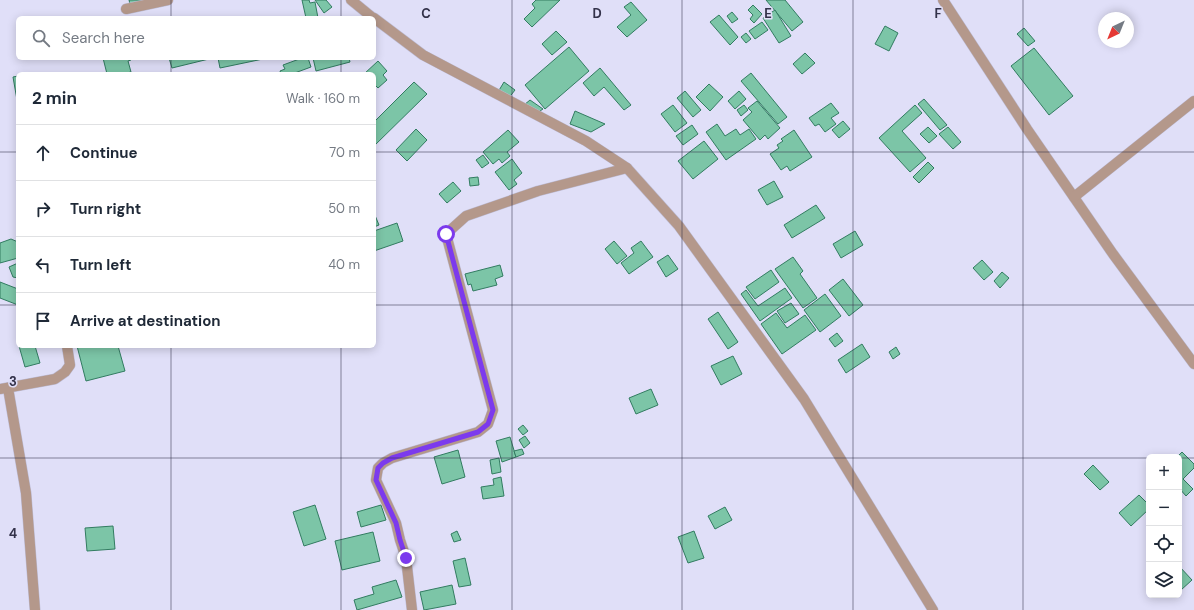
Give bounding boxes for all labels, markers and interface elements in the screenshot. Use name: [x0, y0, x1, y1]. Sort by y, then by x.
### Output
text: C: [421, 5, 431, 22]
text: D: [592, 5, 602, 22]
text: E: [764, 5, 772, 22]
text: F: [934, 5, 942, 22]
north arrow: [1098, 12, 1134, 48]
search box: [16, 16, 376, 60]
icon: search: [30, 27, 52, 49]
text: Search here: [62, 28, 145, 48]
text: 2 min: [32, 87, 77, 109]
text: Walk · 160 m: [286, 90, 360, 107]
icon: ahead: [32, 142, 54, 164]
text: Continue: [70, 143, 138, 163]
text: 70 m: [329, 144, 360, 161]
icon: right: [32, 198, 54, 220]
text: Turn right: [70, 199, 141, 219]
text: 50 m: [328, 200, 360, 217]
route start: [437, 225, 455, 243]
icon: left: [32, 254, 54, 276]
text: Turn left: [70, 255, 131, 275]
text: 40 m: [328, 256, 360, 273]
icon: arrive: [32, 310, 54, 332]
text: Arrive at destination: [70, 311, 221, 331]
text: 3: [9, 373, 17, 390]
map controls: [1146, 454, 1182, 598]
button: +: [1146, 454, 1182, 490]
button: −: [1146, 490, 1182, 526]
text: 4: [9, 525, 17, 542]
button: locate: [1146, 526, 1182, 562]
route end: [397, 549, 415, 567]
button: layers: [1146, 562, 1182, 598]

